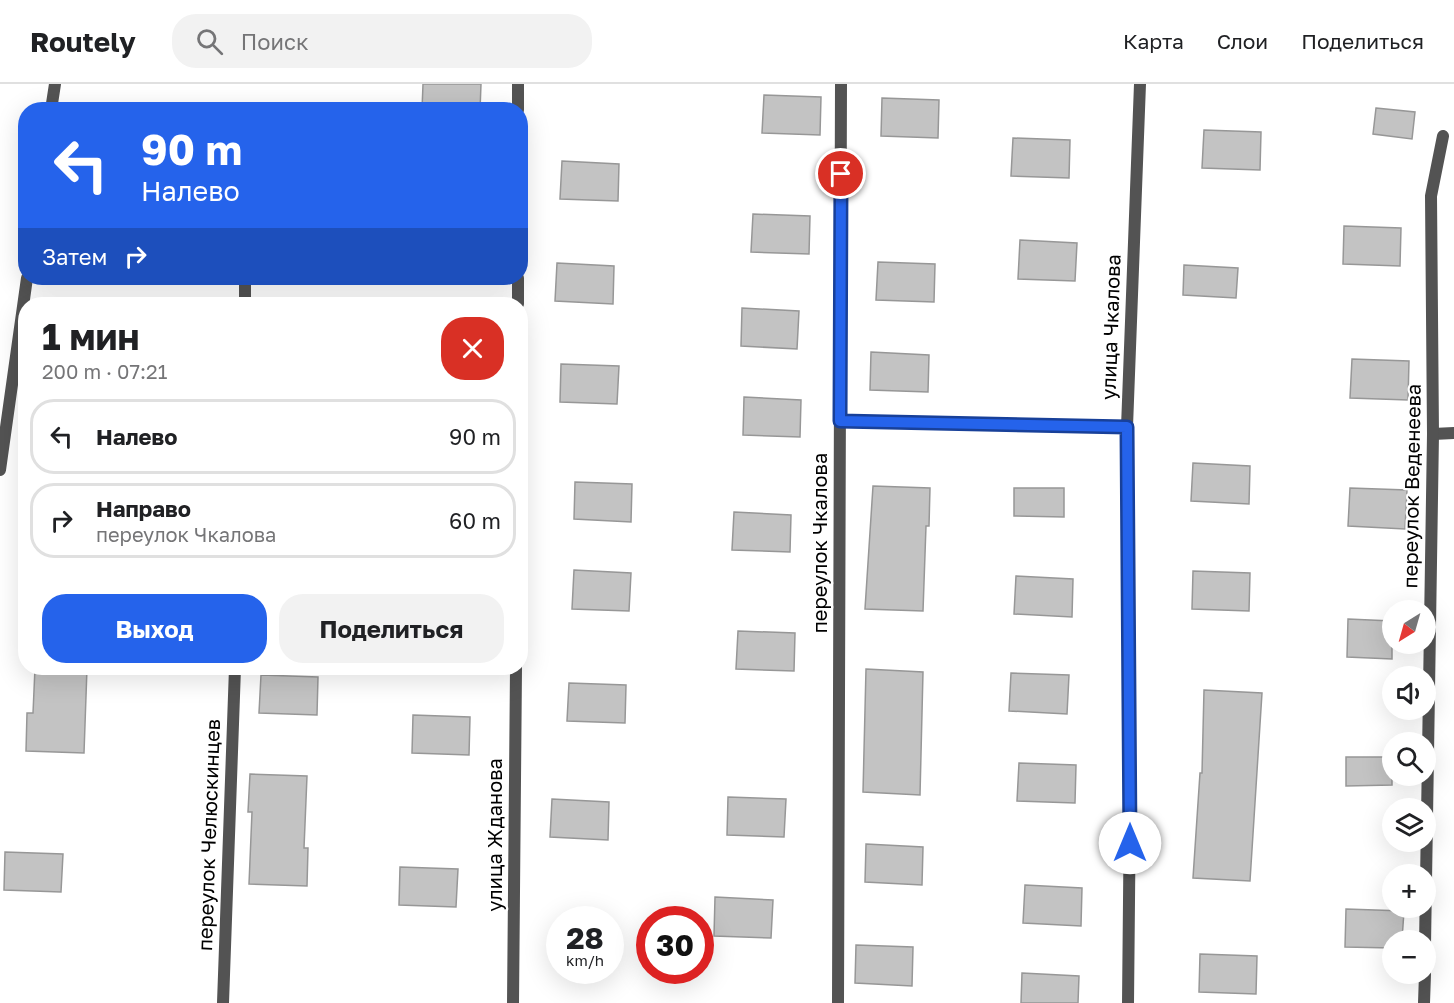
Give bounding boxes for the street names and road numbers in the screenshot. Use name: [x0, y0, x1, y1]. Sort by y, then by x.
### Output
street label: улица Чкалова: [1095, 254, 1125, 400]
street label: переулок Веденеева: [1397, 383, 1425, 588]
street label: переулок Чкалова: [807, 453, 831, 633]
street label: переулок Челюскинцев: [192, 719, 224, 951]
street label: улица Жданова: [482, 758, 506, 912]

